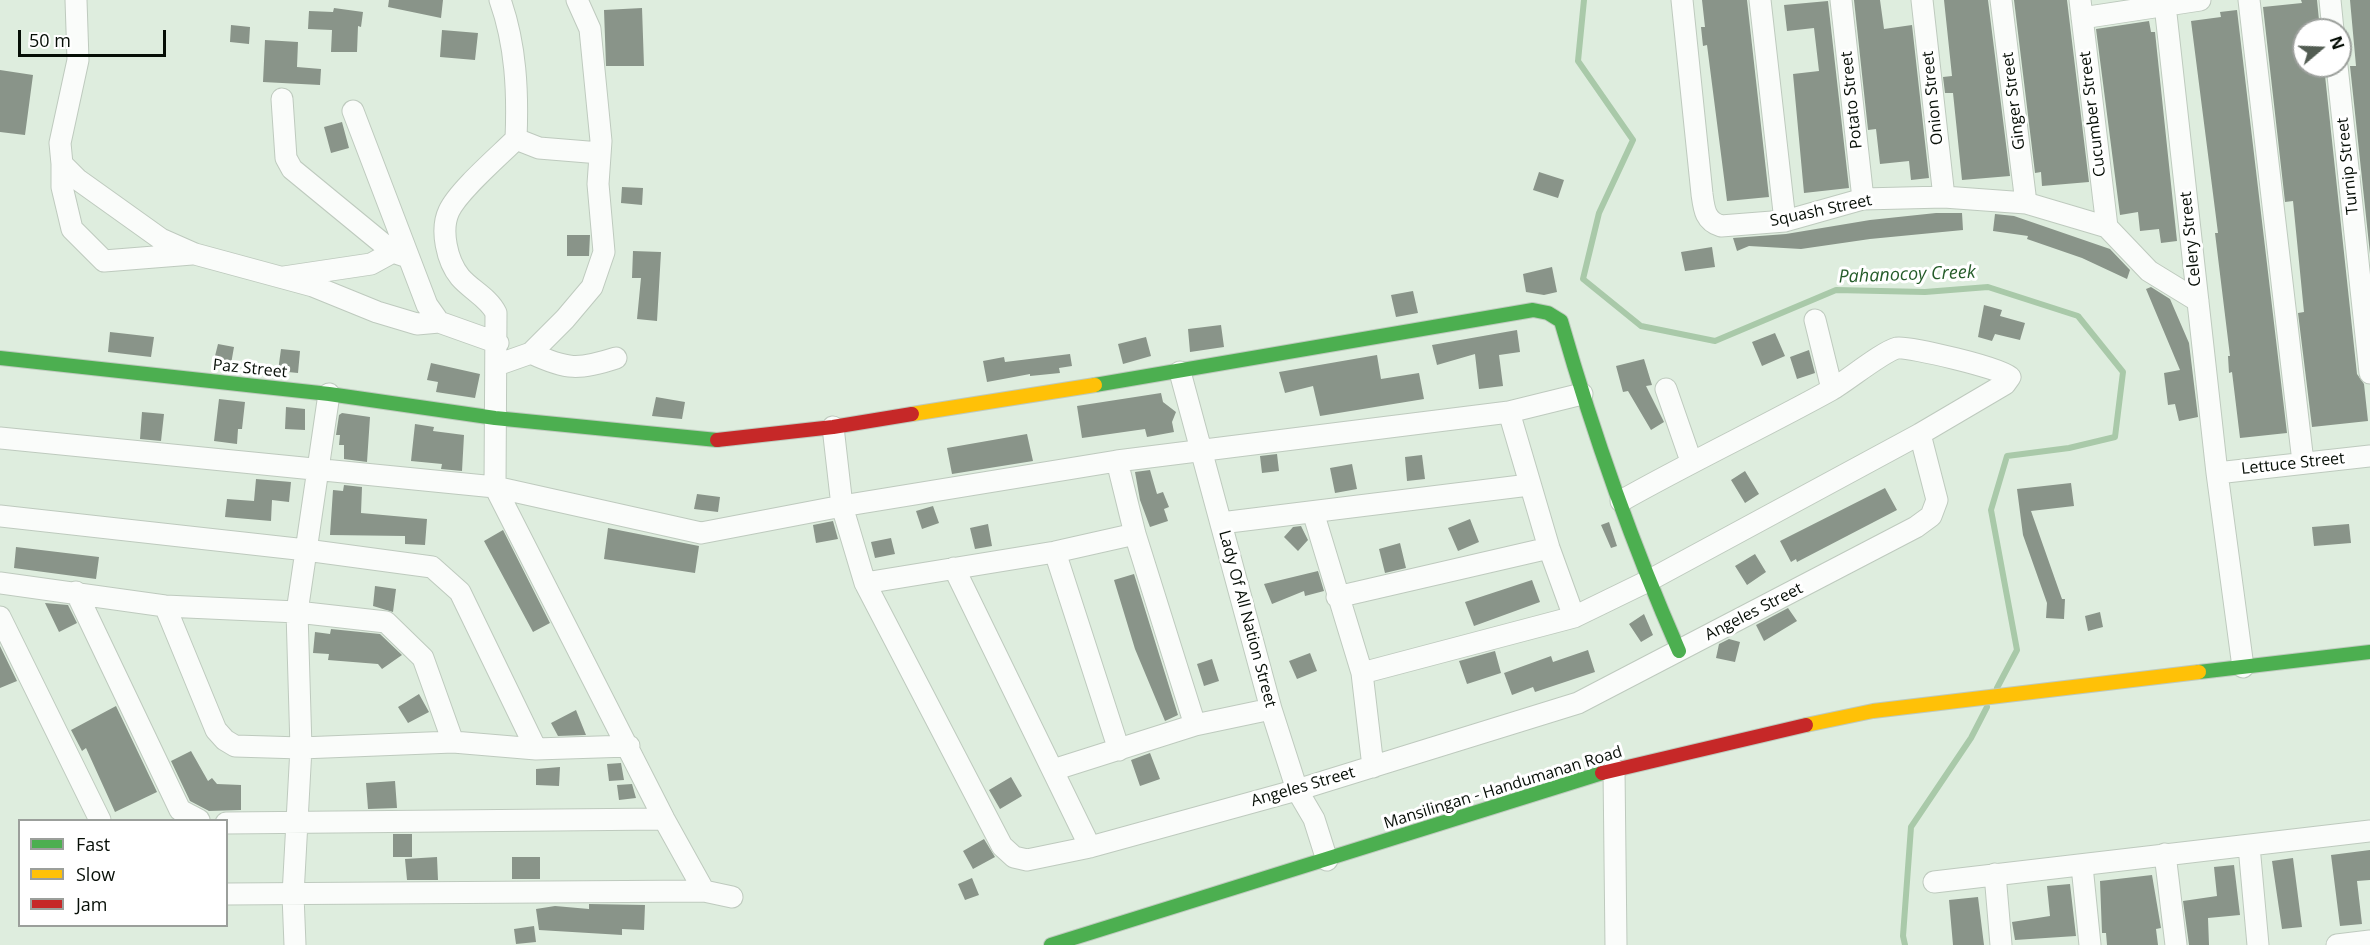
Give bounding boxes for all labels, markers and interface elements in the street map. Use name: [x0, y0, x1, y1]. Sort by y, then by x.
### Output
scale bar: [21, 18, 170, 56]
north arrow: [2292, 18, 2352, 78]
text: 50 m: [29, 28, 71, 52]
text: N: [2325, 33, 2350, 53]
street label: Potato Street: [1837, 50, 1867, 150]
street label: Onion Street: [1919, 50, 1947, 146]
street label: Cucumber Street: [2076, 50, 2110, 178]
street label: Ginger Street: [1998, 51, 2030, 151]
street label: Turnip Street: [2333, 116, 2363, 216]
street label: Squash Street: [1768, 191, 1874, 231]
street label: Celery Street: [2176, 191, 2206, 287]
water label: Pahanocoy Creek: [1838, 262, 1976, 288]
street label: Paz Street: [212, 356, 288, 382]
street label: Lettuce Street: [2240, 449, 2346, 479]
street label: Lady Of All Nation Street: [1214, 528, 1280, 710]
street label: Angeles Street: [1702, 579, 1806, 645]
street label: Mansilingan - Handumanan Road: [1382, 743, 1624, 833]
street label: Angeles Street: [1249, 763, 1357, 811]
legend: [18, 819, 228, 927]
text: Fast: [76, 832, 110, 856]
text: Slow: [76, 862, 115, 886]
text: Jam: [76, 892, 108, 916]

